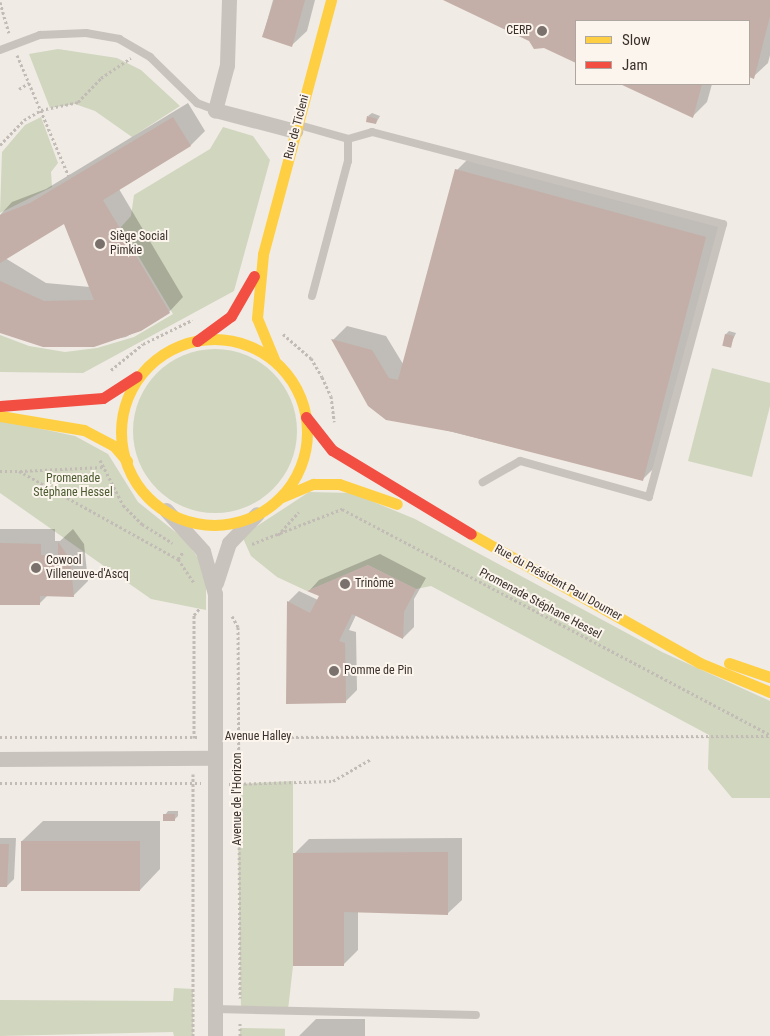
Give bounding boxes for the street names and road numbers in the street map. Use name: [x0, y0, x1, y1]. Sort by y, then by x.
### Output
street label: Rue de Ticleni: [281, 93, 313, 161]
street label: Rue du Président Paul Doumer: [492, 542, 624, 624]
street label: Promenade Stéphane Hessel: [476, 566, 604, 642]
street label: Avenue Halley: [225, 730, 291, 744]
street label: Avenue de l'Horizon: [231, 752, 245, 846]

